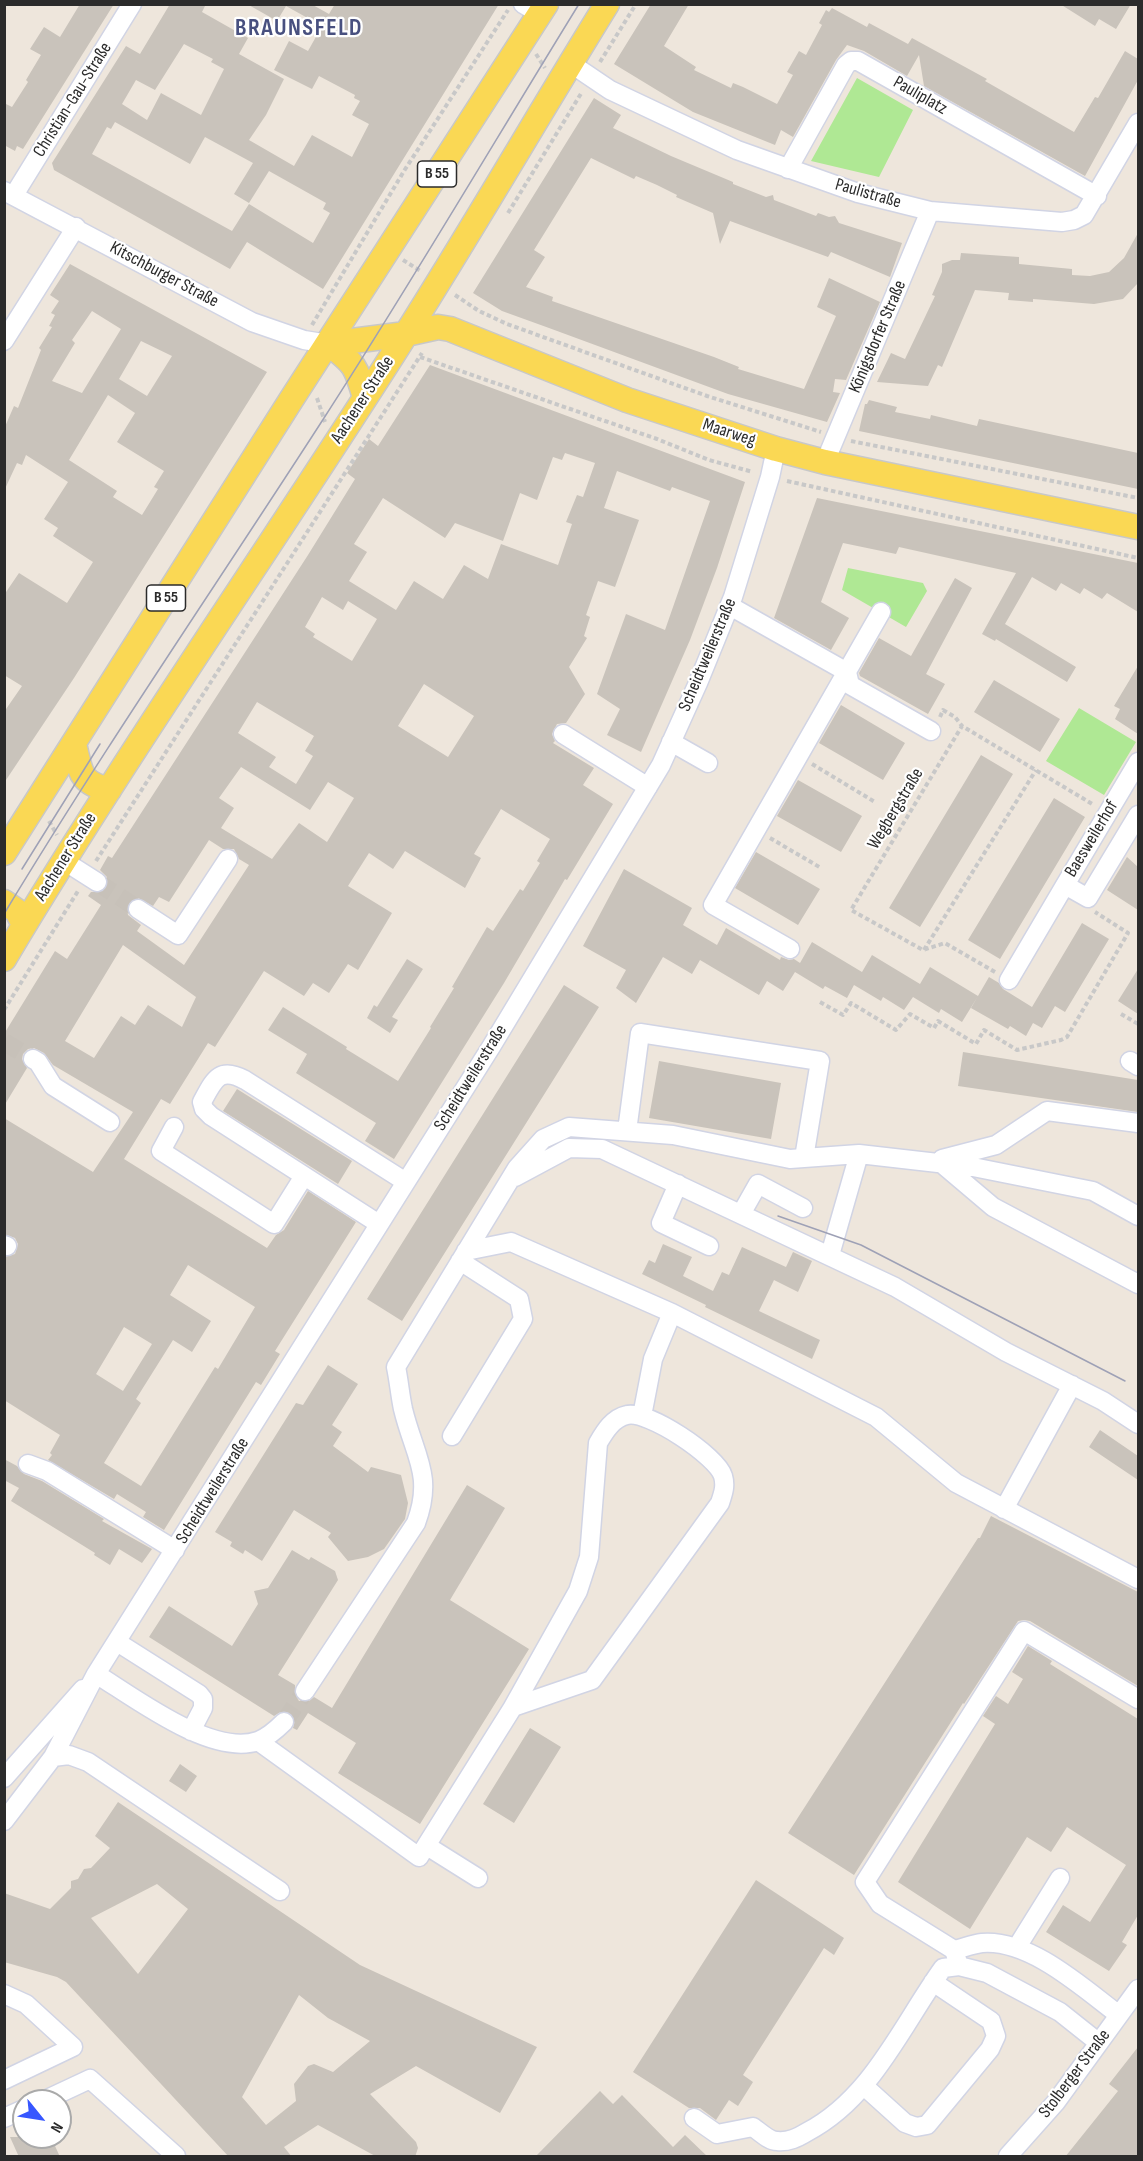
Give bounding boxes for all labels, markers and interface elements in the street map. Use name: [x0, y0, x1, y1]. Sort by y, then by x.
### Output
district label: BRAUNSFELD: [235, 15, 363, 43]
street label: Christian-Gau-Straße: [29, 39, 117, 161]
street label: Pauliplatz: [889, 72, 951, 120]
road number: B 55: [418, 161, 456, 187]
street label: Paulistraße: [833, 174, 903, 214]
street label: Kitschburger Straße: [106, 237, 222, 313]
street label: Königsdorfer Straße: [845, 277, 911, 397]
street label: Aachener Straße: [327, 352, 399, 448]
street label: Maarweg: [700, 414, 758, 452]
road number: B 55: [146, 585, 186, 611]
street label: Scheidtweilerstraße: [674, 595, 742, 715]
street label: Wegbergstraße: [863, 764, 929, 854]
street label: Baesweilerhof: [1061, 797, 1123, 881]
street label: Aachener Straße: [30, 809, 102, 905]
street label: Scheidtweilerstraße: [430, 1021, 512, 1135]
street label: Scheidtweilerstraße: [172, 1434, 254, 1548]
street label: Stolberger Straße: [1035, 2025, 1115, 2123]
north arrow: [12, 2089, 72, 2149]
text: N: [46, 2119, 67, 2136]

